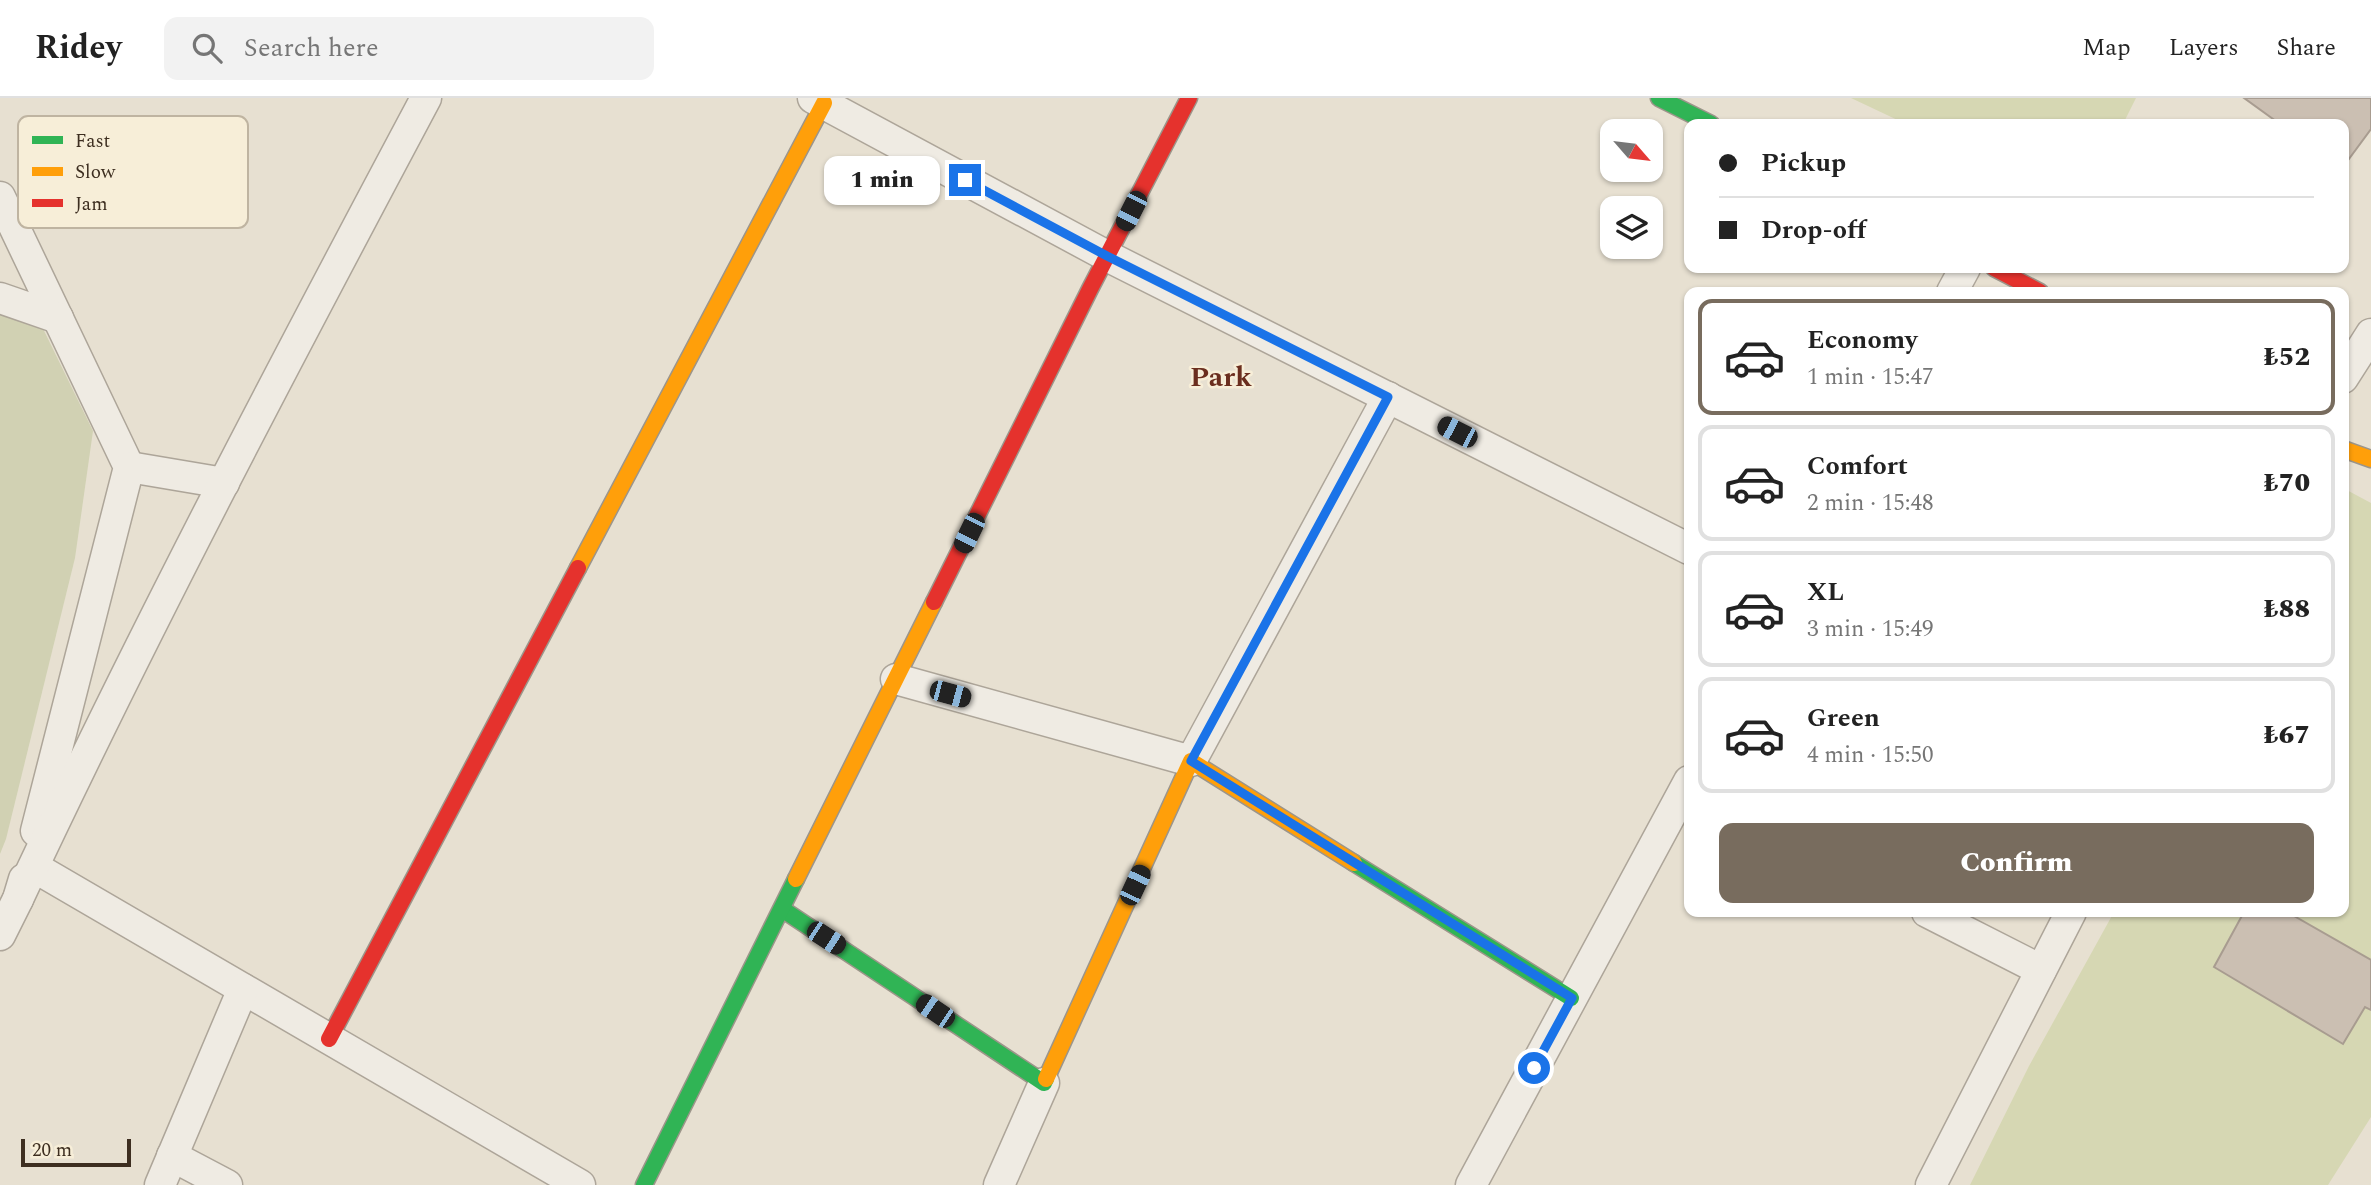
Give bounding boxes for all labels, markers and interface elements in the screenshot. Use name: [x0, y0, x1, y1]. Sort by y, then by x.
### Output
search box: [164, 17, 654, 80]
text: Ridey: [35, 23, 122, 73]
text: Search here: [244, 28, 379, 68]
icon: search: [188, 29, 226, 67]
text: Map: [2082, 30, 2131, 66]
text: Layers: [2169, 30, 2239, 66]
text: Share: [2277, 30, 2336, 66]
legend: [18, 116, 248, 228]
north arrow: [1600, 119, 1662, 182]
map controls: [1600, 119, 1663, 259]
text: Fast: [75, 127, 111, 156]
text: Pickup: [1761, 143, 1846, 183]
callout: 1 min: [825, 155, 940, 204]
text: Slow: [75, 158, 116, 187]
text: 1 min: [850, 163, 914, 198]
route end: [949, 164, 981, 196]
car: [1113, 188, 1150, 234]
text: Jam: [75, 190, 107, 219]
button: layers: [1600, 196, 1663, 259]
text: Drop-off: [1761, 210, 1866, 250]
text: Economy: [1807, 320, 1917, 360]
icon: car: [1723, 326, 1786, 389]
text: ₺52: [2263, 337, 2310, 377]
district label: Park: [1190, 356, 1252, 399]
text: 1 min · 15:47: [1807, 360, 1934, 395]
car: [1434, 413, 1481, 451]
text: Comfort: [1807, 446, 1908, 486]
icon: car: [1723, 452, 1786, 515]
text: ₺70: [2263, 463, 2310, 503]
text: 2 min · 15:48: [1807, 486, 1934, 521]
car: [951, 510, 988, 556]
text: XL: [1807, 572, 1844, 612]
icon: car: [1723, 578, 1786, 641]
text: ₺88: [2263, 589, 2310, 629]
text: 3 min · 15:49: [1807, 612, 1934, 647]
car: [927, 678, 974, 710]
text: Green: [1807, 698, 1880, 738]
icon: car: [1723, 704, 1786, 767]
text: ₺67: [2263, 715, 2310, 755]
text: 4 min · 15:50: [1807, 738, 1934, 773]
button: Confirm: [1719, 823, 2314, 903]
car: [1117, 862, 1154, 908]
car: [803, 918, 850, 958]
car: [912, 991, 959, 1031]
route start: [1518, 1052, 1550, 1084]
scale bar: [21, 1136, 131, 1168]
text: 20 m: [32, 1136, 72, 1165]

